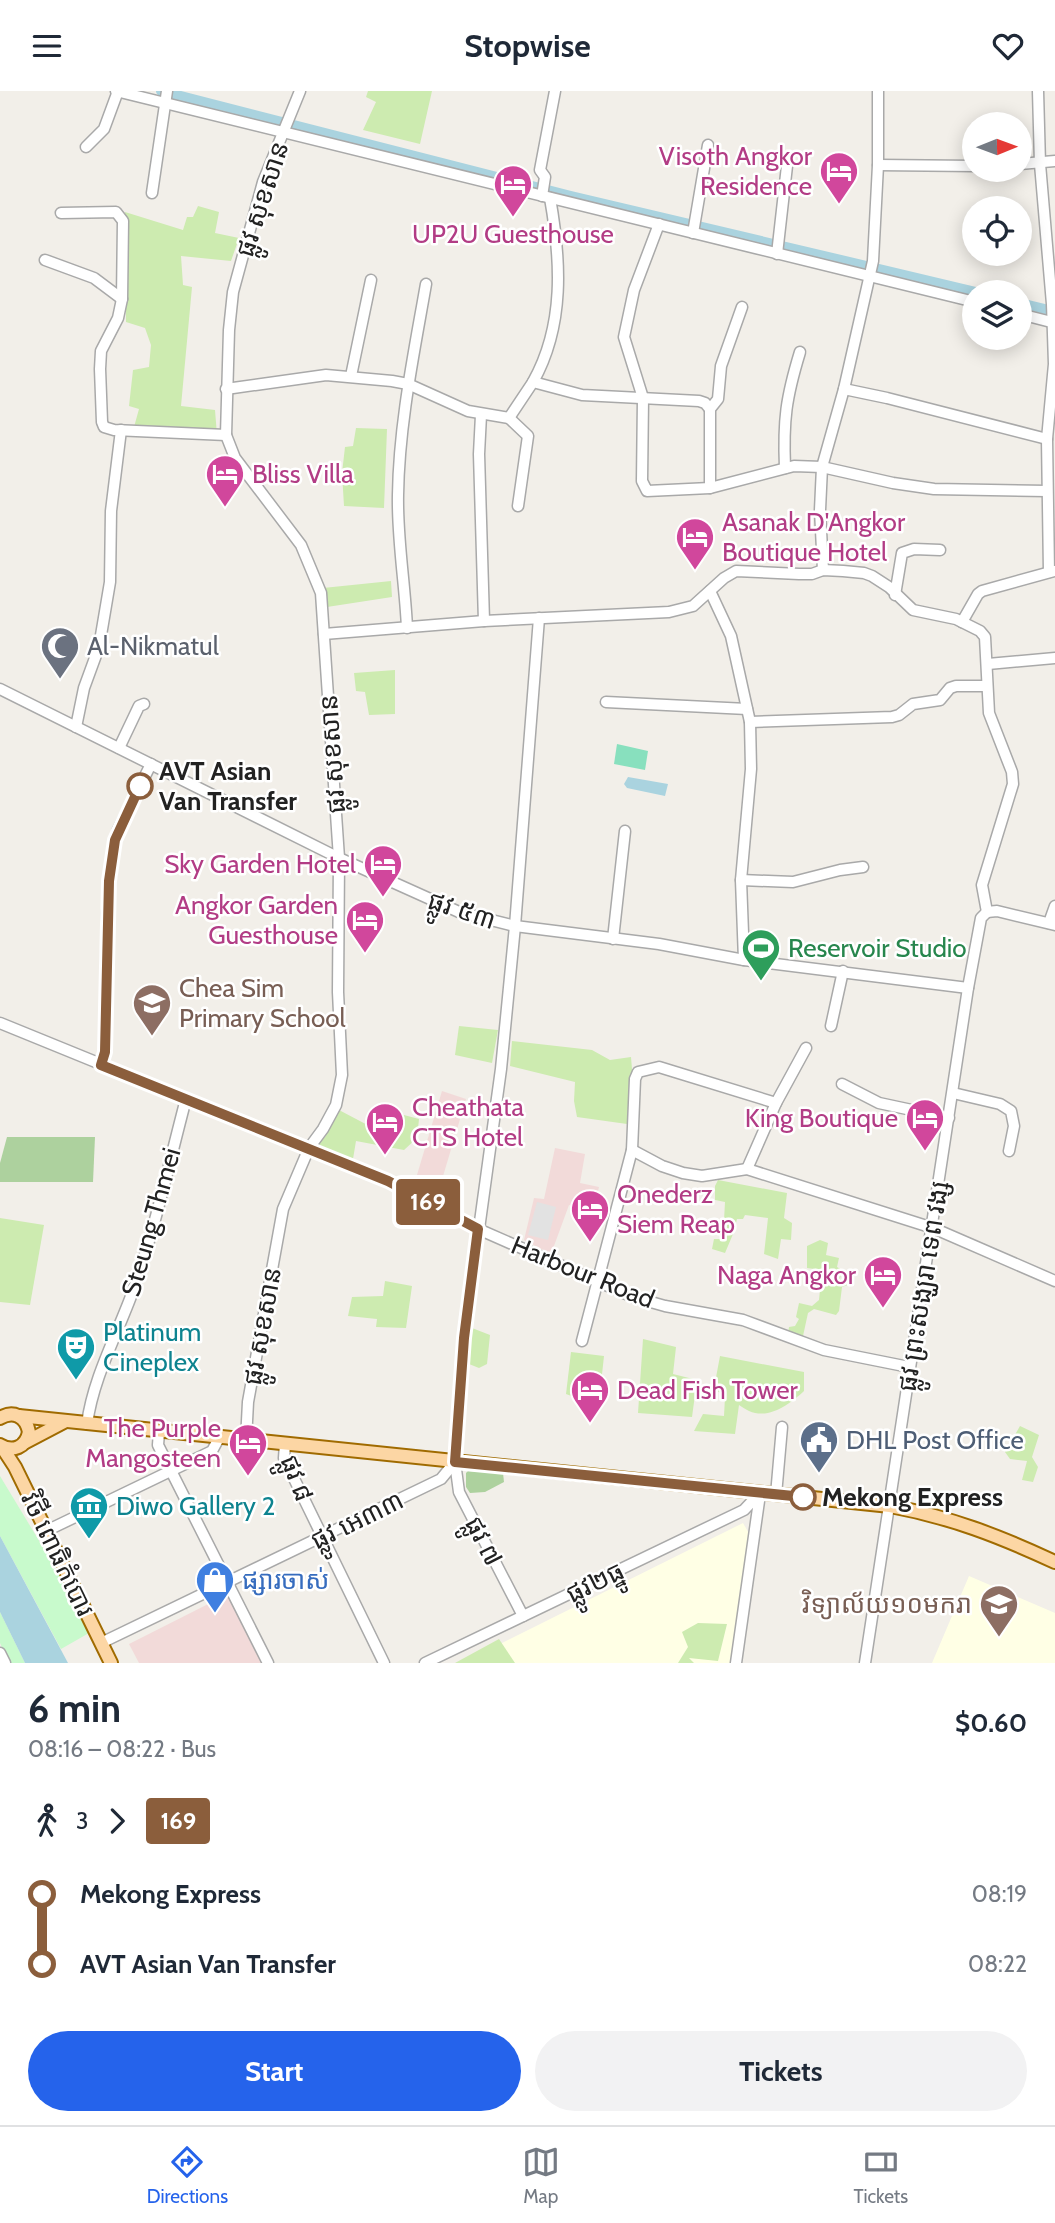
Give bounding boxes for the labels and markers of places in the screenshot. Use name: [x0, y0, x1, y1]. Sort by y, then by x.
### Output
place label: Visoth Angkor Residence: [659, 140, 813, 202]
hotel icon: Visoth Angkor Residence: [818, 150, 860, 205]
hotel icon: UP2U Guesthouse: [492, 163, 534, 218]
place label: UP2U Guesthouse: [412, 218, 614, 250]
hotel icon: Bliss Villa: [204, 453, 246, 508]
place label: Bliss Villa: [252, 458, 354, 490]
place label: Asanak D'Angkor Boutique Hotel: [722, 506, 906, 568]
hotel icon: Asanak D'Angkor Boutique Hotel: [674, 516, 716, 571]
mosque icon: Al-Nikmatul: [39, 625, 81, 680]
place label: Al-Nikmatul: [87, 630, 219, 662]
place label: AVT Asian Van Transfer: [159, 755, 297, 817]
marker: AVT Asian Van Transfer: [127, 773, 153, 799]
hotel icon: Sky Garden Hotel: [362, 843, 404, 898]
place label: Sky Garden Hotel: [164, 848, 356, 880]
place label: Angkor Garden Guesthouse: [175, 889, 338, 951]
hotel icon: Angkor Garden Guesthouse: [344, 899, 386, 954]
sports icon: Reservoir Studio: [740, 927, 782, 982]
place label: Reservoir Studio: [788, 932, 967, 964]
place label: Chea Sim Primary School: [179, 972, 346, 1034]
school or university icon: Chea Sim Primary School: [131, 982, 173, 1037]
place label: Cheathata CTS Hotel: [412, 1091, 524, 1153]
hotel icon: King Boutique: [904, 1097, 946, 1152]
hotel icon: Cheathata CTS Hotel: [364, 1101, 406, 1156]
place label: King Boutique: [745, 1102, 898, 1134]
place label: Onederz Siem Reap: [617, 1178, 735, 1240]
hotel icon: Onederz Siem Reap: [569, 1188, 611, 1243]
hotel icon: Naga Angkor: [862, 1254, 904, 1309]
place label: Naga Angkor: [717, 1259, 857, 1291]
place label: Platinum Cineplex: [103, 1316, 201, 1378]
theatre icon: Platinum Cineplex: [55, 1326, 97, 1381]
hotel icon: Dead Fish Tower: [569, 1369, 611, 1424]
place label: Dead Fish Tower: [617, 1374, 798, 1406]
place label: The Purple Mangosteen: [85, 1412, 221, 1474]
public building icon: DHL Post Office: [798, 1419, 840, 1474]
hotel icon: The Purple Mangosteen: [227, 1422, 269, 1477]
place label: DHL Post Office: [846, 1424, 1024, 1456]
place label: Mekong Express: [822, 1481, 1003, 1513]
marker: Mekong Express: [790, 1484, 816, 1510]
museum icon: Diwo Gallery 2: [68, 1485, 110, 1540]
place label: Diwo Gallery 2: [116, 1490, 275, 1522]
shop icon: ផ្សារចាស់: [194, 1559, 236, 1614]
place label: ផ្សារចាស់: [242, 1564, 329, 1596]
school or university icon: វិទ្យាល័យ១០មករា: [978, 1583, 1020, 1638]
place label: វិទ្យាល័យ១០មករា: [801, 1588, 972, 1620]

